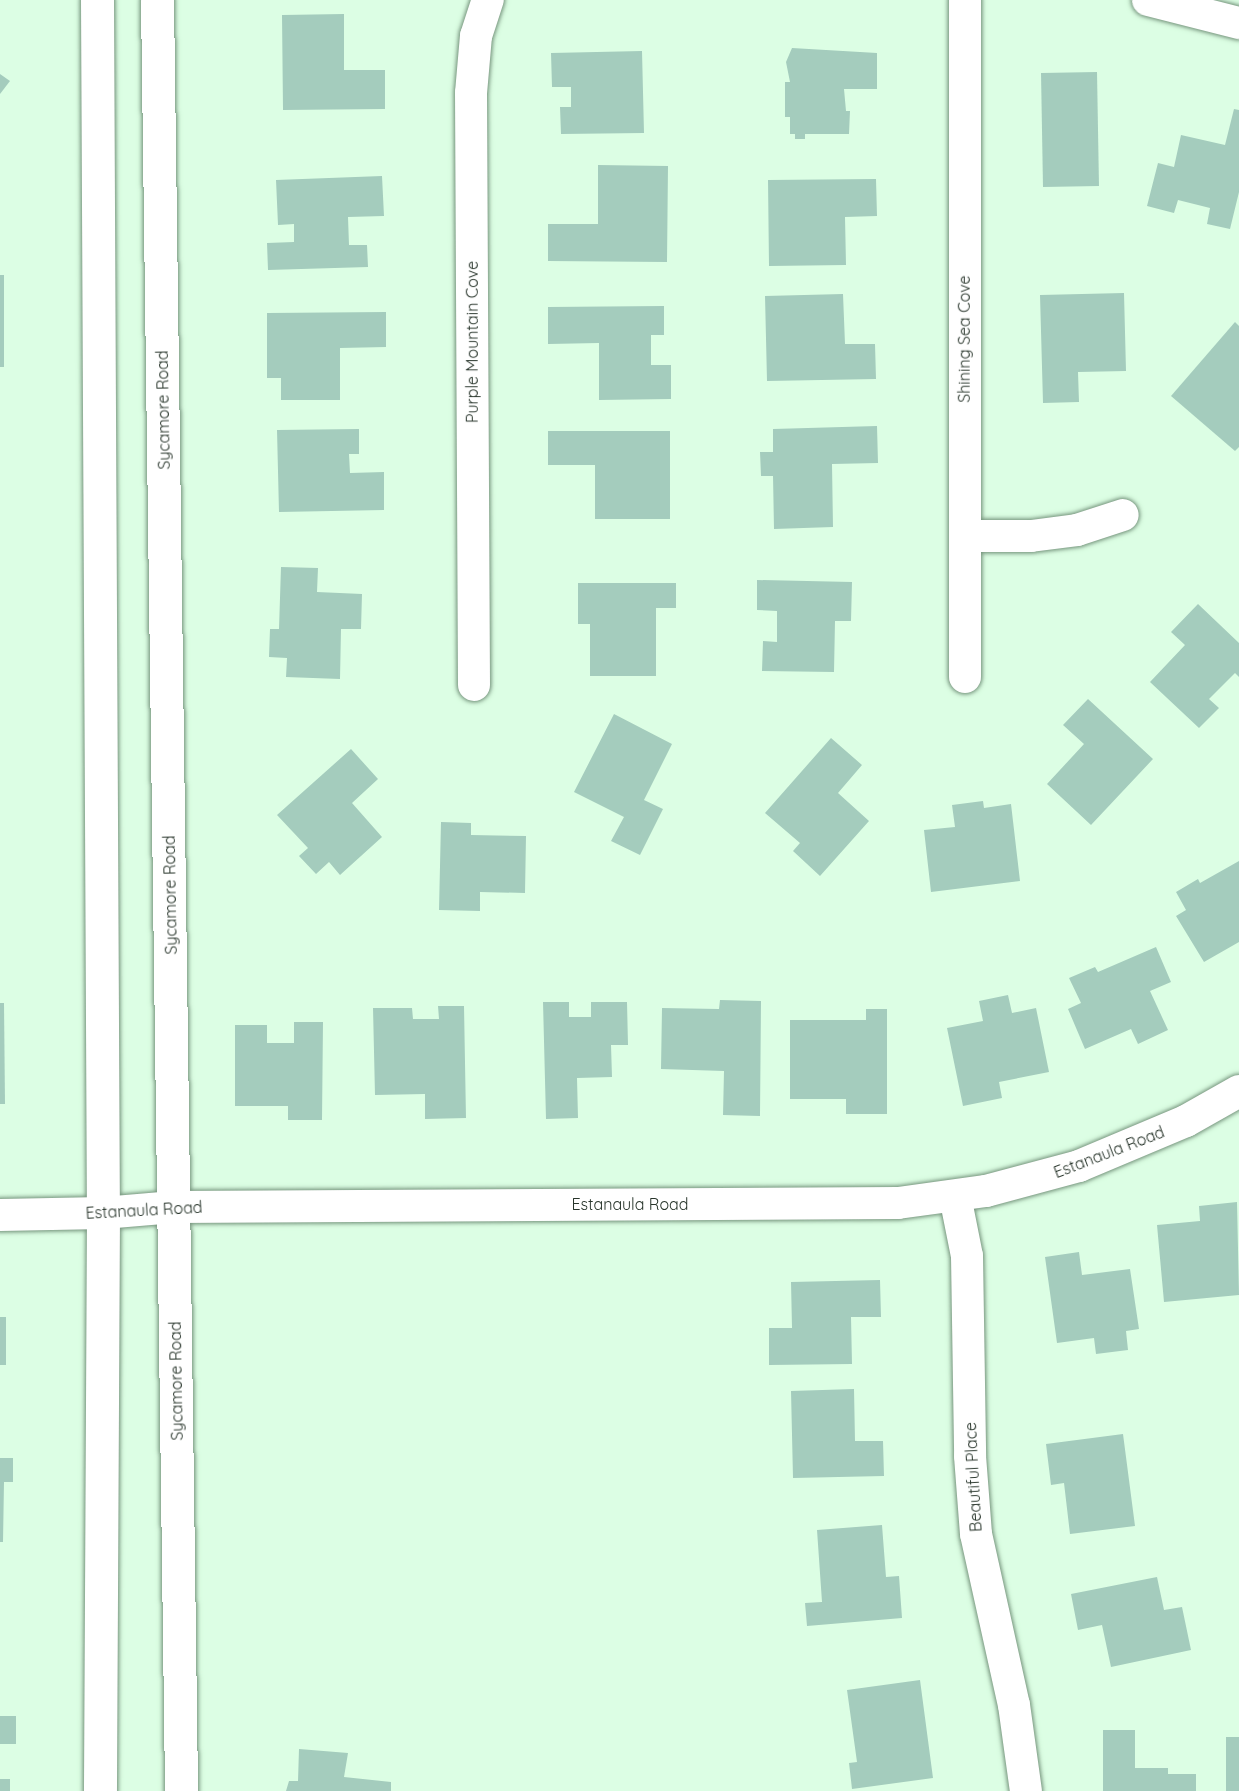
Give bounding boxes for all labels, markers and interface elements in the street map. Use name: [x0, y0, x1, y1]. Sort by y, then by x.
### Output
street label: Purple Mountain Cove: [462, 261, 482, 423]
street label: Shining Sea Cove: [954, 275, 974, 403]
street label: Sycamore Road: [152, 350, 174, 470]
street label: Sycamore Road: [159, 835, 181, 955]
street label: Estanaula Road: [1051, 1122, 1167, 1182]
street label: Estanaula Road: [571, 1194, 689, 1214]
street label: Estanaula Road: [85, 1197, 203, 1223]
street label: Sycamore Road: [165, 1321, 187, 1441]
street label: Beautiful Place: [961, 1422, 985, 1532]

